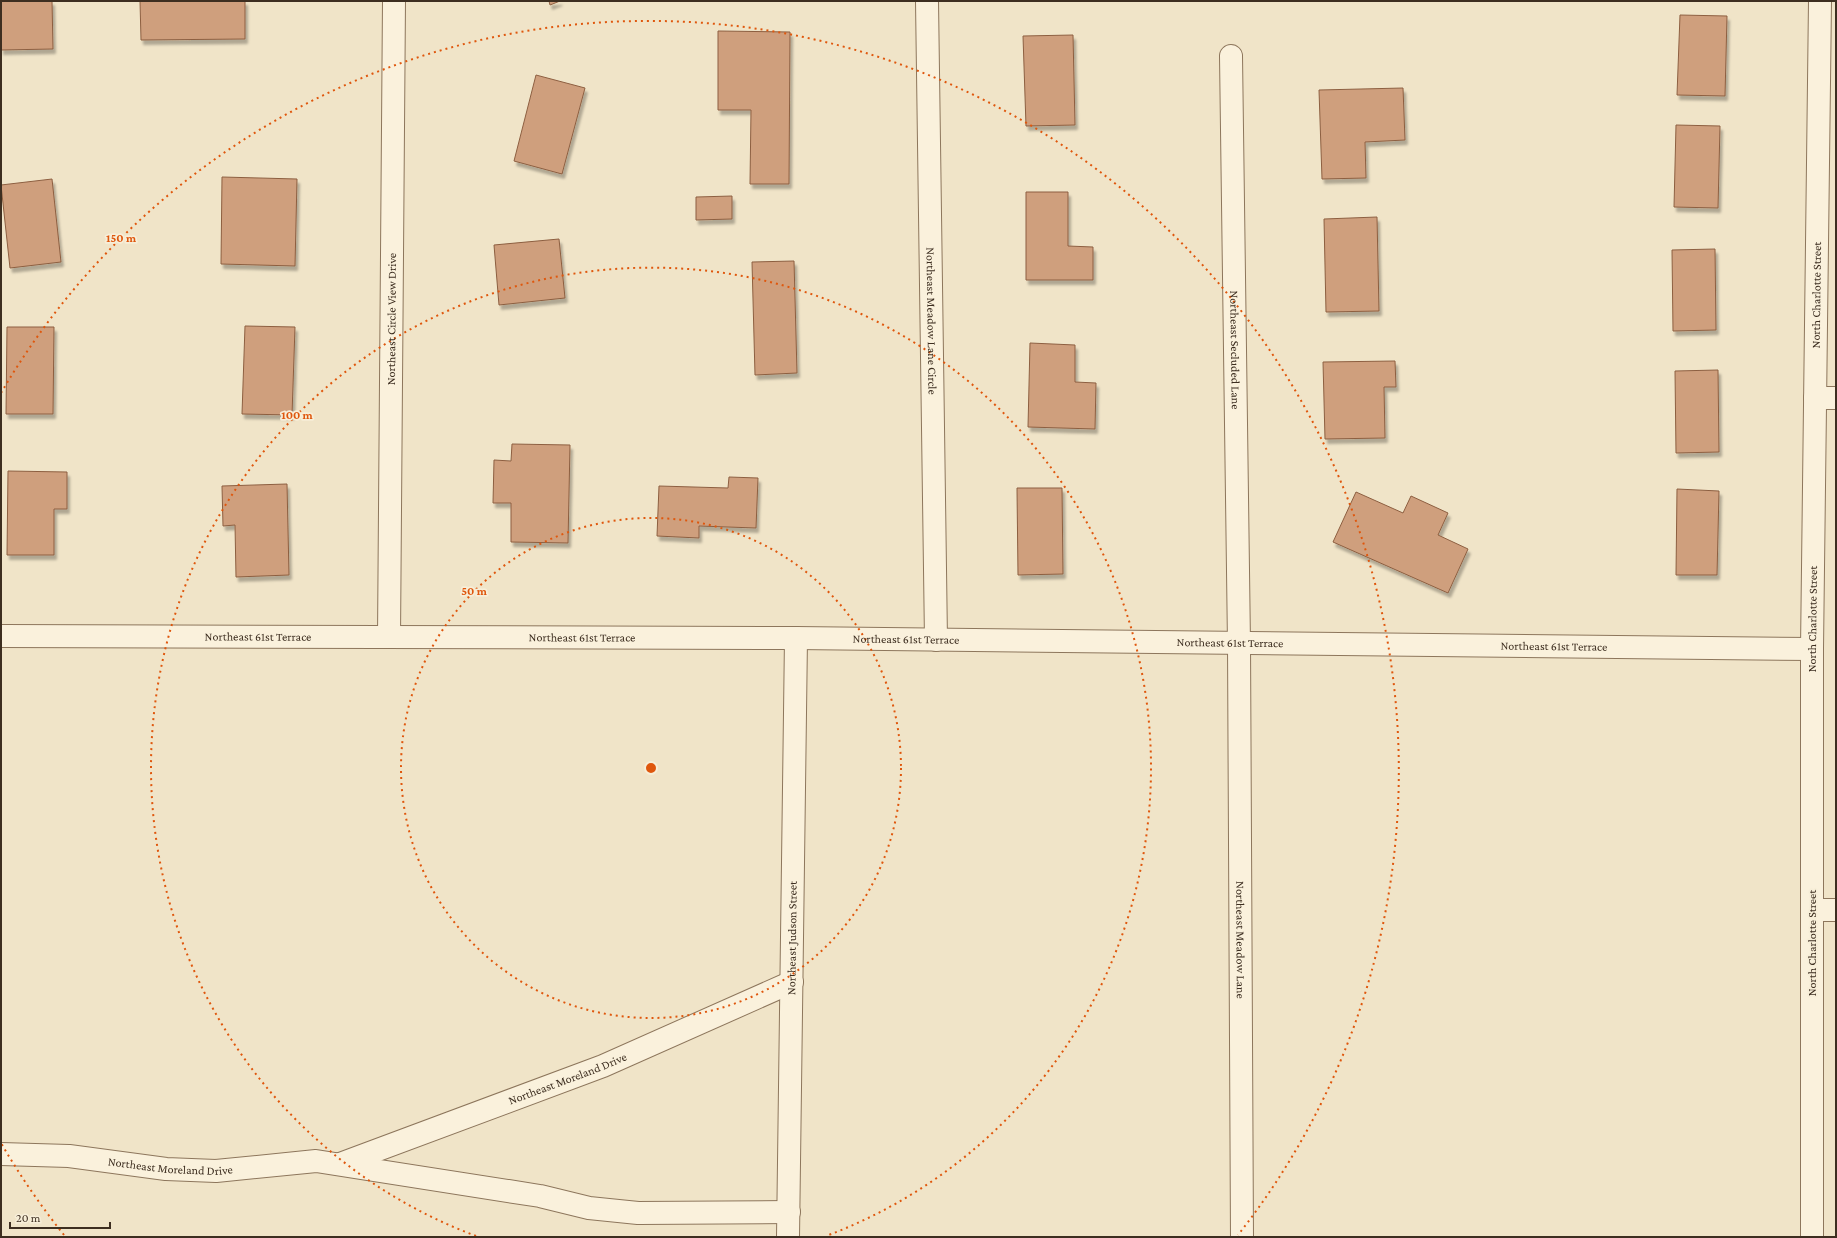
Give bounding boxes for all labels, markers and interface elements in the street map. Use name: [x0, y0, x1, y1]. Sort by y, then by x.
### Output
text: 150 m: [106, 231, 137, 245]
street label: North Charlotte Street: [1809, 241, 1824, 348]
street label: Northeast Meadow Lane Circle: [923, 247, 940, 395]
street label: Northeast Circle View Drive: [384, 253, 399, 385]
street label: Northeast Secluded Lane: [1227, 290, 1243, 410]
text: 100 m: [281, 408, 314, 422]
street label: North Charlotte Street: [1805, 565, 1820, 672]
text: 50 m: [461, 584, 488, 598]
street label: Northeast 61st Terrace: [205, 630, 311, 644]
street label: Northeast 61st Terrace: [529, 630, 635, 645]
street label: Northeast 61st Terrace: [853, 632, 959, 647]
street label: Northeast 61st Terrace: [1177, 635, 1283, 650]
street label: Northeast 61st Terrace: [1501, 639, 1607, 654]
centre of rings: [644, 761, 658, 775]
street label: Northeast Judson Street: [784, 880, 800, 995]
street label: Northeast Meadow Lane: [1233, 881, 1248, 999]
street label: North Charlotte Street: [1805, 889, 1819, 996]
street label: Northeast Moreland Drive: [507, 1049, 629, 1108]
street label: Northeast Moreland Drive: [107, 1154, 233, 1178]
scale bar: [10, 1204, 110, 1230]
text: 20 m: [16, 1211, 41, 1225]

